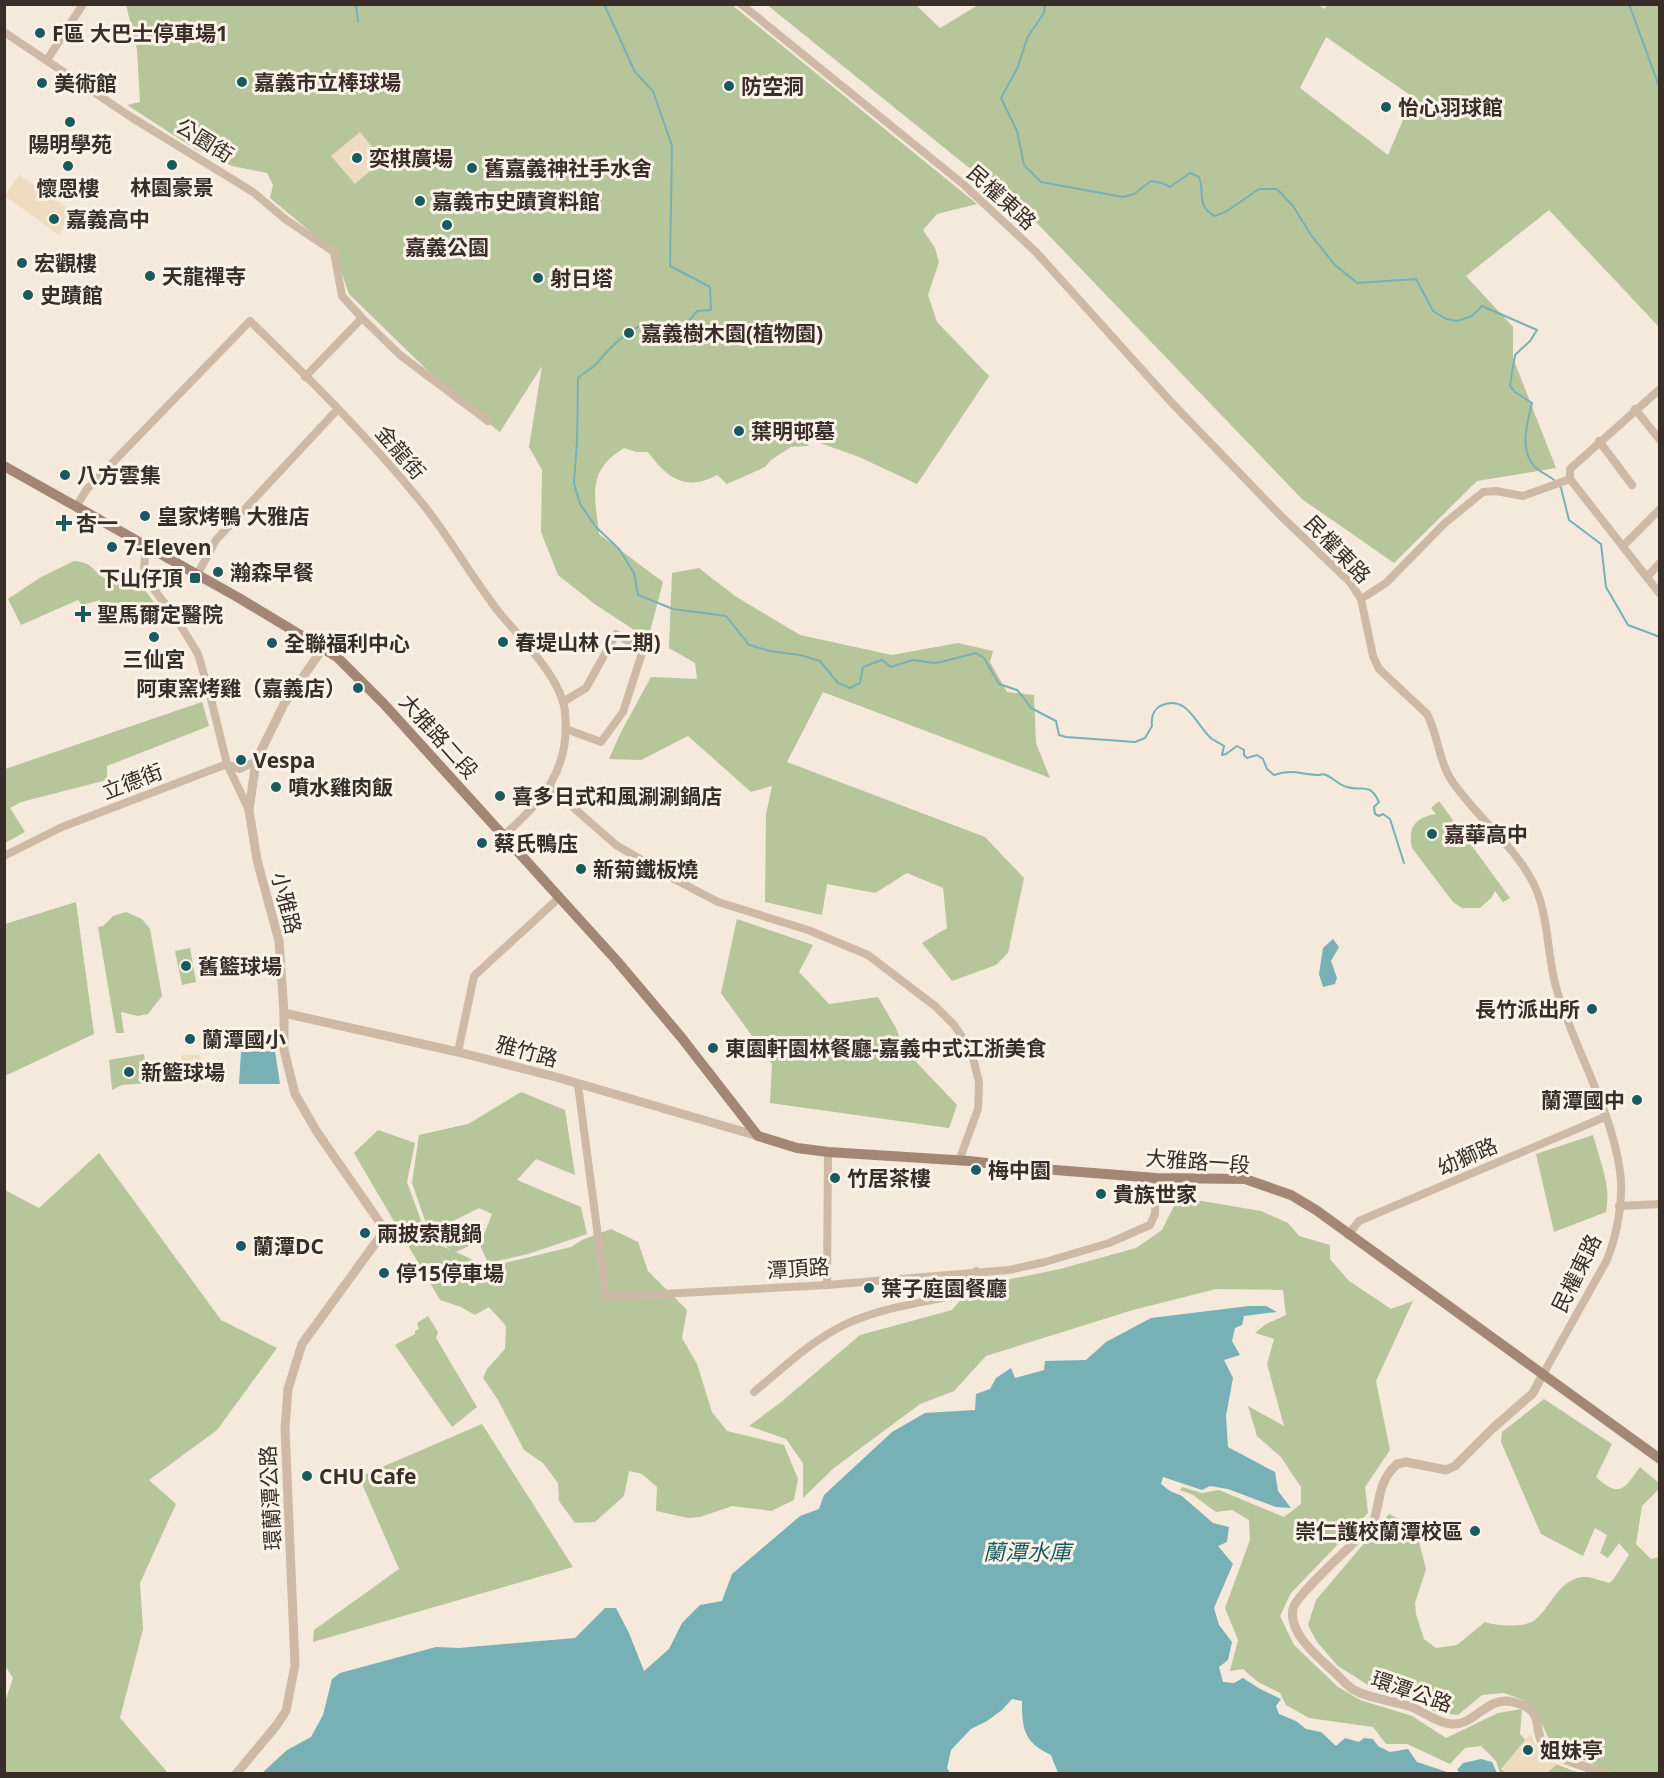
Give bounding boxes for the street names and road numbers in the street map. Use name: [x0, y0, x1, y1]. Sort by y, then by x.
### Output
street label: 公園街: [171, 111, 239, 169]
street label: 民權東路: [961, 158, 1043, 236]
street label: 金龍街: [370, 419, 432, 485]
street label: 民權東路: [1299, 509, 1377, 589]
street label: 大雅路二段: [393, 688, 485, 784]
street label: 立德街: [98, 757, 166, 805]
street label: 小雅路: [266, 869, 308, 937]
street label: 雅竹路: [493, 1029, 561, 1073]
street label: 幼獅路: [1433, 1131, 1501, 1181]
street label: 大雅路一段: [1145, 1143, 1251, 1179]
street label: 民權東路: [1545, 1229, 1607, 1317]
street label: 潭頂路: [766, 1252, 830, 1284]
street label: 環蘭潭公路: [253, 1445, 287, 1551]
street label: 環潭公路: [1368, 1664, 1456, 1718]

